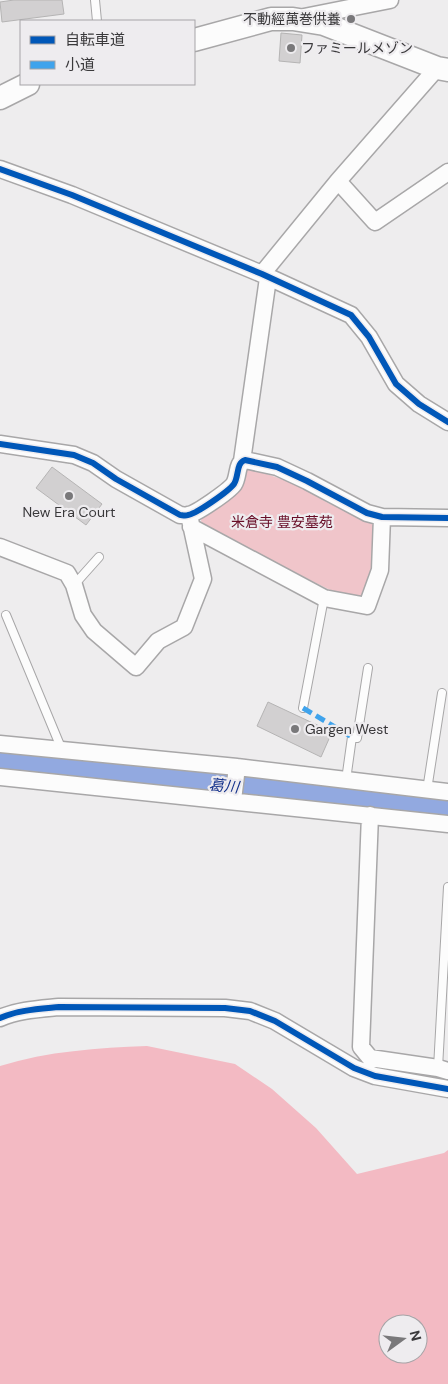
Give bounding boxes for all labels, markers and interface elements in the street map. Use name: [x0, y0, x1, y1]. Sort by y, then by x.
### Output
place label: 不動經萬巻供養: [243, 10, 341, 28]
marker: 不動經萬巻供養: [345, 13, 357, 25]
legend: [20, 20, 195, 85]
text: 自転車道: [65, 30, 125, 50]
place label: ファミールメゾン: [301, 39, 413, 57]
marker: ファミールメゾン: [285, 42, 297, 54]
text: 小道: [65, 55, 95, 75]
marker: New Era Court: [63, 490, 75, 502]
place label: New Era Court: [22, 503, 116, 521]
park label: 米倉寺 豊安墓苑: [231, 513, 333, 531]
place label: Gargen West: [305, 720, 388, 738]
marker: Gargen West: [289, 723, 301, 735]
water label: 葛川: [208, 774, 242, 798]
north arrow: [378, 1314, 428, 1364]
text: N: [406, 1328, 426, 1343]

